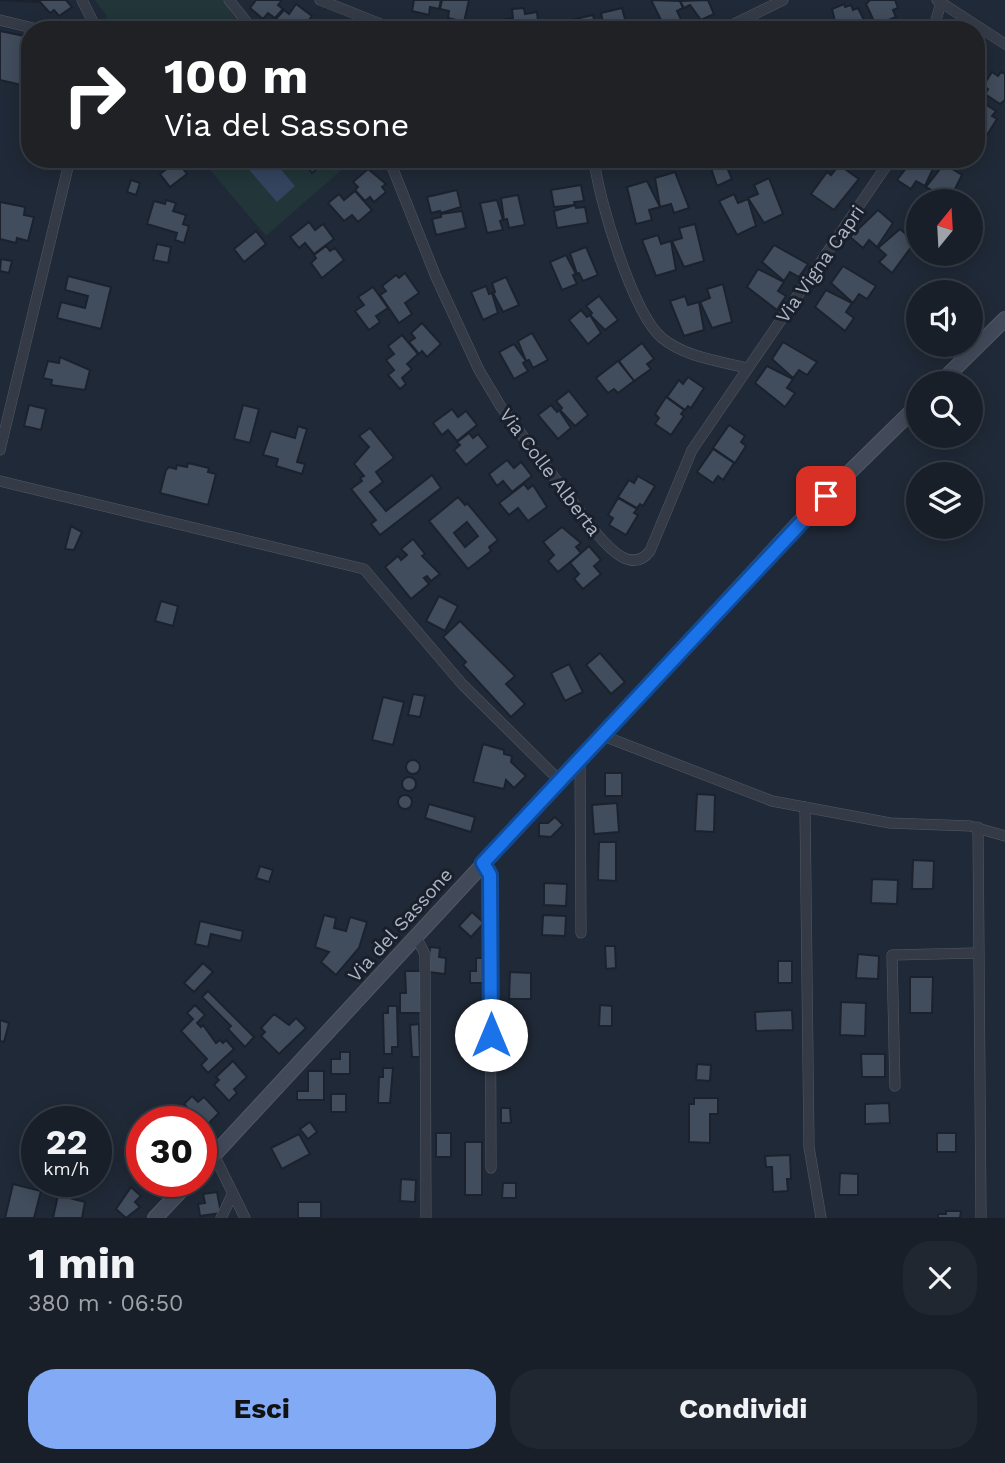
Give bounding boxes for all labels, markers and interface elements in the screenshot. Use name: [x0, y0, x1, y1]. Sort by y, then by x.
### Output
text: 100 m: [164, 47, 308, 105]
icon: right: [49, 49, 140, 140]
text: Via del Sassone: [164, 106, 409, 144]
north arrow: [906, 189, 984, 266]
map controls: [906, 189, 983, 539]
street label: Via Vigna Capri: [771, 201, 869, 327]
button: sound: [906, 280, 983, 357]
button: search: [906, 371, 983, 448]
street label: Via Colle Alberta: [494, 404, 606, 541]
button: layers: [906, 462, 983, 539]
pin: [796, 466, 856, 526]
icon: arrive: [807, 477, 845, 515]
street label: Via del Sassone: [343, 863, 457, 987]
position arrow: [454, 998, 528, 1072]
speed limit sign: 30: [126, 1106, 217, 1197]
text: 22: [46, 1121, 87, 1163]
text: km/h: [43, 1158, 90, 1179]
text: 1 min: [28, 1239, 136, 1288]
button: close: [903, 1241, 977, 1315]
text: 380 m · 06:50: [28, 1290, 183, 1317]
button: Esci: [28, 1369, 496, 1449]
button: Condividi: [510, 1369, 977, 1449]

